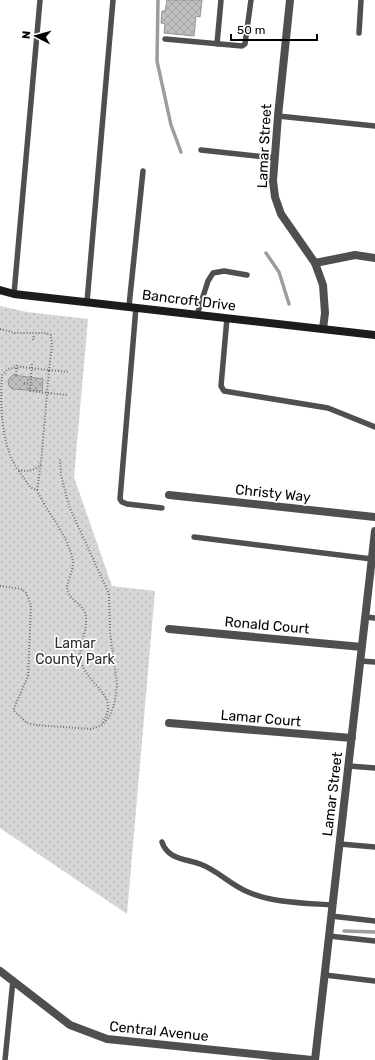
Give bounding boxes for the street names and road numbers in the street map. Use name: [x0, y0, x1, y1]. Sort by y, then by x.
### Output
street label: Lamar Street: [254, 103, 275, 189]
street label: Bancroft Drive: [141, 286, 237, 315]
street label: Christy Way: [234, 481, 312, 506]
street label: Ronald Court: [224, 613, 311, 638]
street label: Lamar Court: [220, 707, 302, 731]
street label: Lamar Street: [319, 750, 346, 837]
street label: Central Avenue: [109, 1018, 209, 1045]

